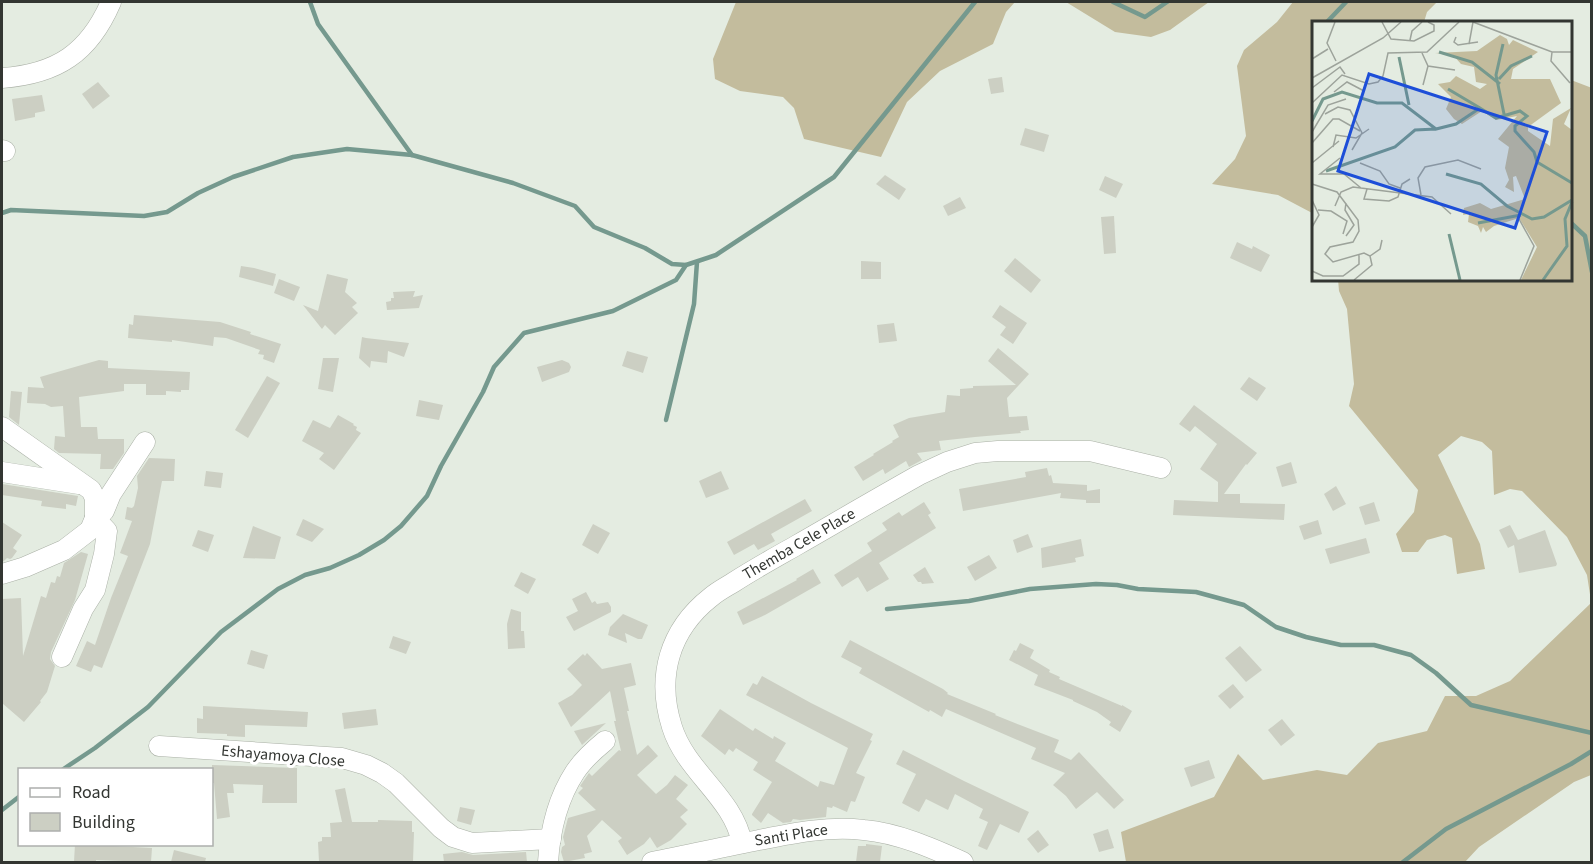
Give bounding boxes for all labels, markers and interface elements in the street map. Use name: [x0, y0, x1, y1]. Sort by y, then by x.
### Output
inset map: [1312, 21, 1572, 280]
street label: Themba Cele Place: [739, 503, 859, 585]
street label: Eshayamoya Close: [220, 740, 346, 772]
legend: [18, 768, 213, 846]
text: Road: [72, 780, 111, 805]
text: Building: [72, 810, 135, 835]
street label: Santi Place: [753, 818, 829, 852]

